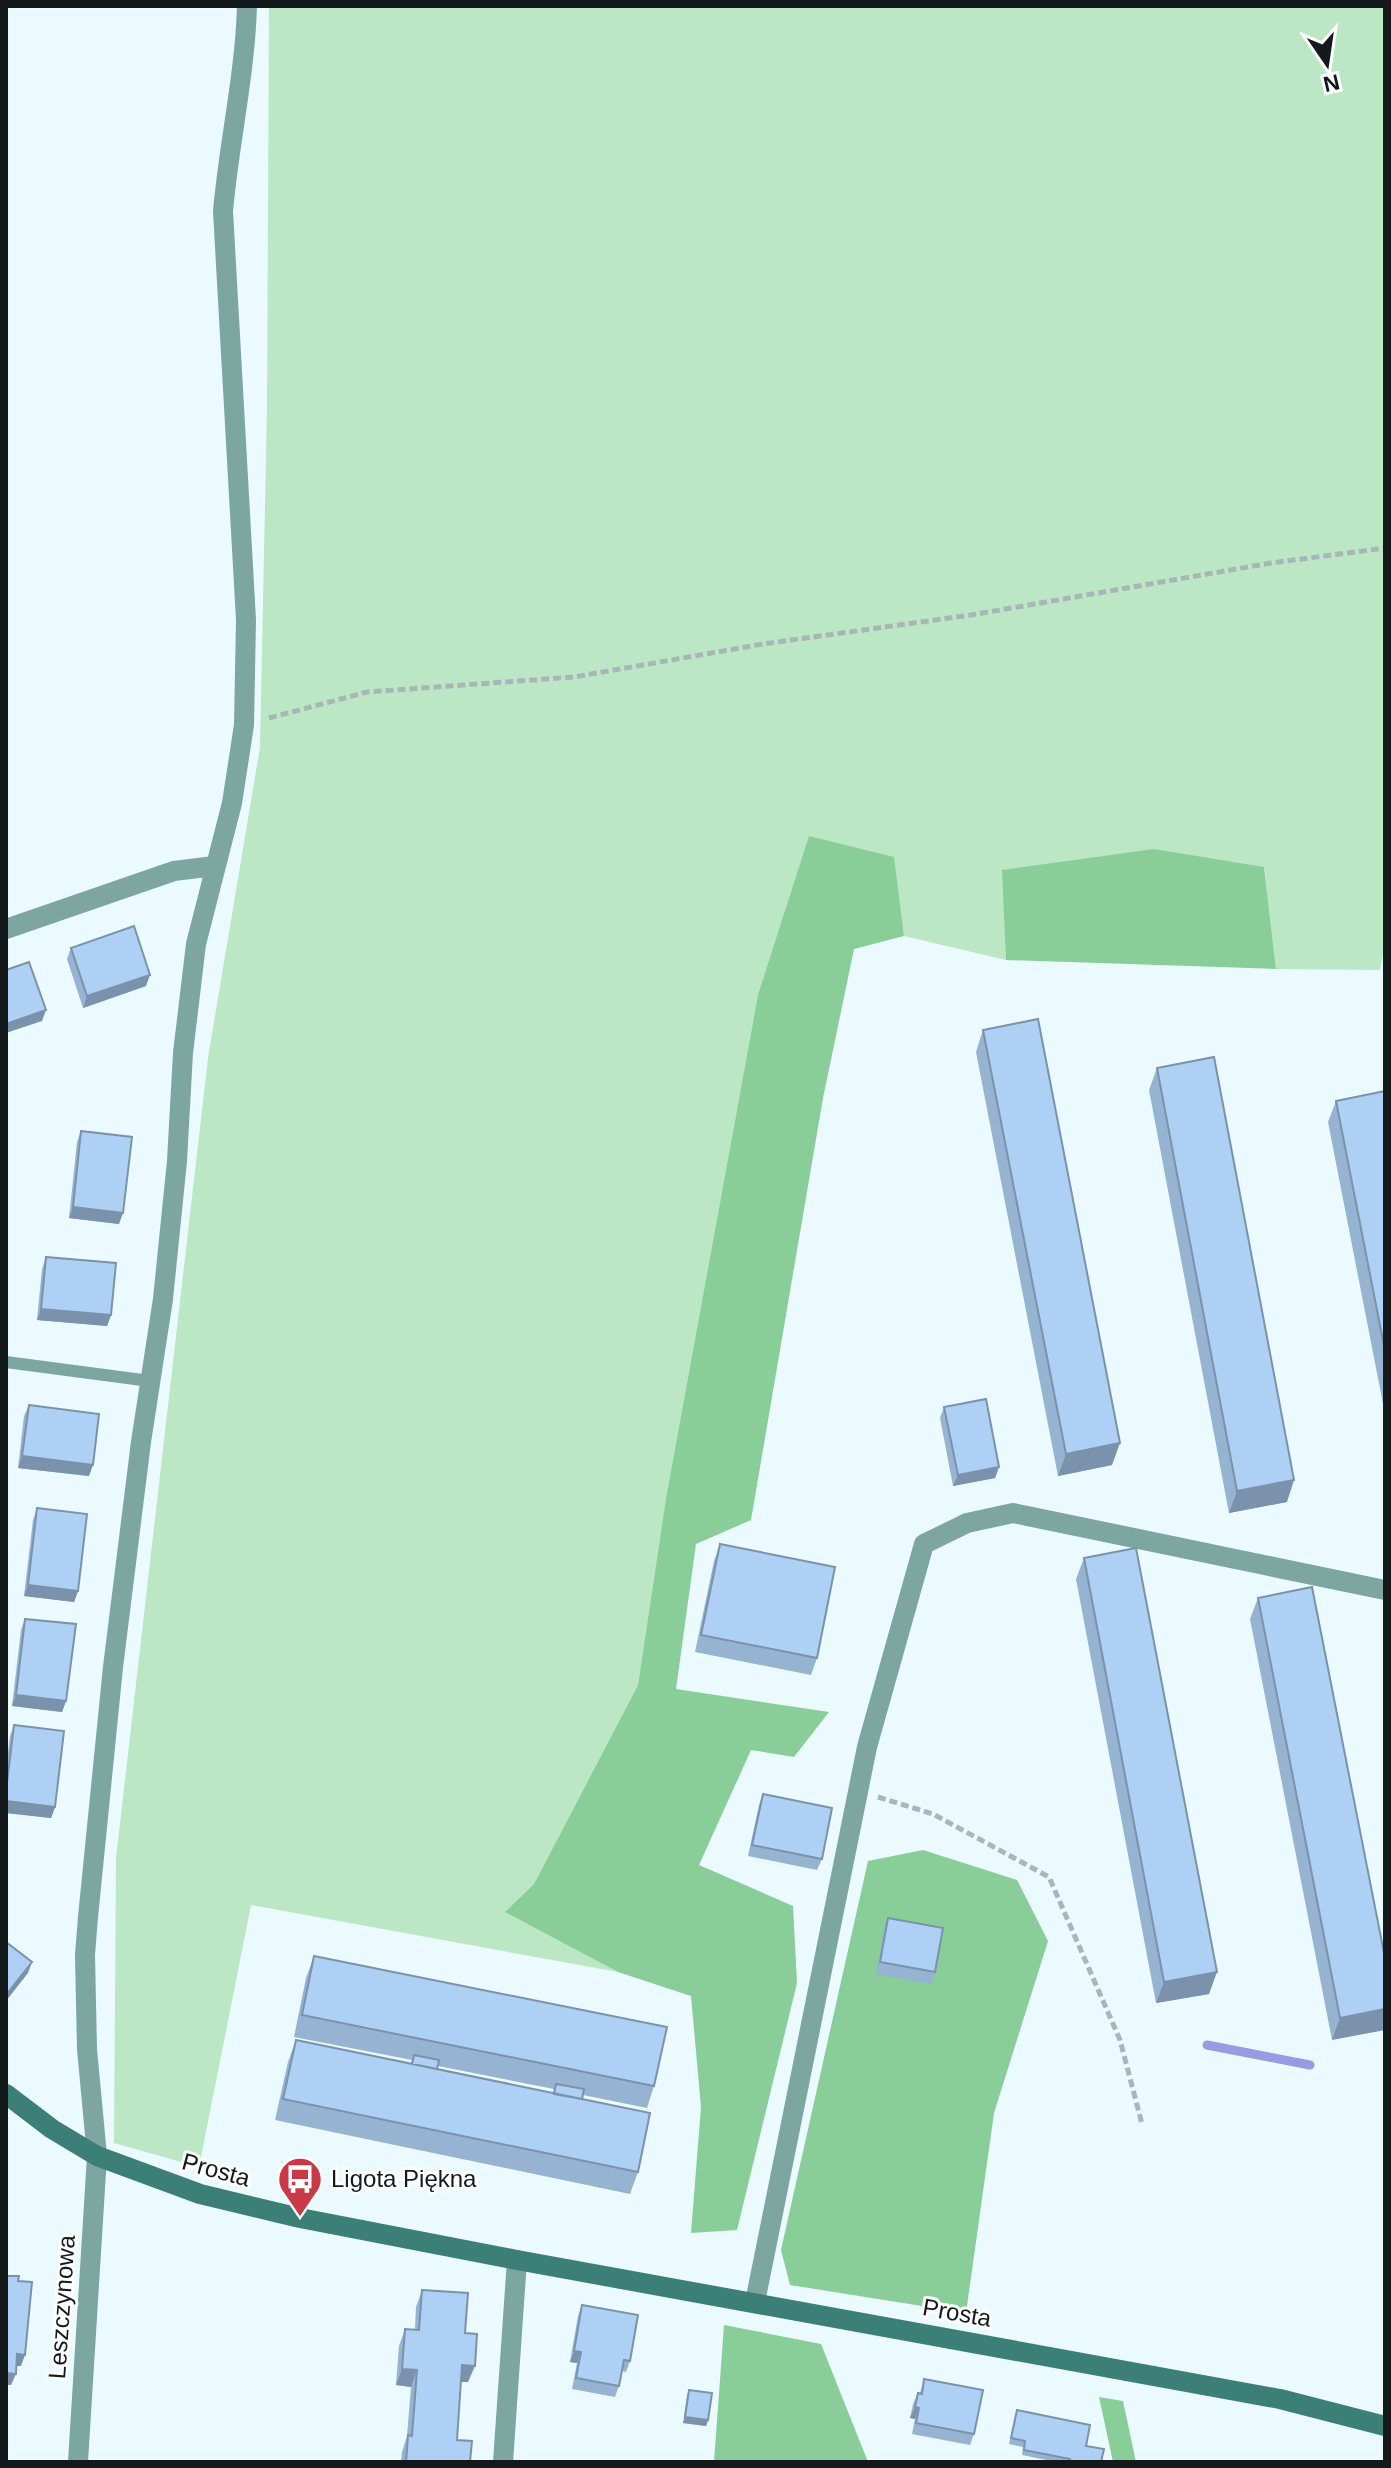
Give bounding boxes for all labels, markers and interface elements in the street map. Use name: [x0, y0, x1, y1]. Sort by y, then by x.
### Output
north arrow: [1287, 24, 1367, 104]
text: N: [1321, 69, 1342, 97]
street label: Prosta: [179, 2147, 254, 2192]
bus stop icon: Ligota Piękna: [276, 2155, 324, 2218]
place label: Ligota Piękna: [331, 2165, 477, 2192]
street label: Leszczynowa: [43, 2234, 80, 2380]
street label: Prosta: [921, 2293, 994, 2332]

